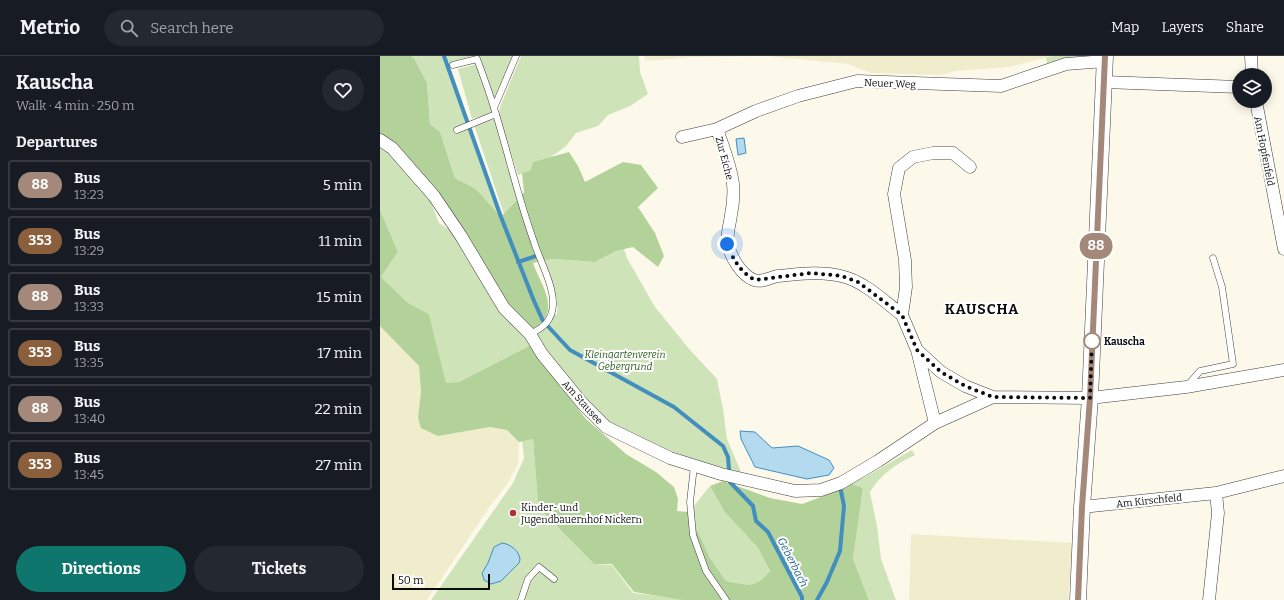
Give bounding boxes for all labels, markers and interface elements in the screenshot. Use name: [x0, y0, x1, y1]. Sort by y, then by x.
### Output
search box: [104, 10, 384, 46]
text: Metrio: [20, 16, 80, 39]
icon: search: [118, 17, 140, 39]
text: Search here: [150, 19, 233, 37]
text: Map: [1111, 19, 1139, 36]
text: Layers: [1161, 19, 1204, 36]
text: Share: [1226, 19, 1264, 36]
map controls: [1232, 68, 1272, 108]
button: layers: [1232, 68, 1272, 108]
button: heart: [322, 69, 364, 111]
text: Kauscha: [16, 71, 94, 94]
street label: Neuer Weg: [864, 77, 917, 91]
text: Walk · 4 min · 250 m: [16, 98, 134, 113]
street label: Am Hopfenfeld: [1251, 115, 1277, 187]
text: Departures: [16, 133, 97, 151]
street label: Zur Eiche: [713, 135, 736, 181]
text: Bus: [74, 169, 100, 187]
text: 88: [32, 176, 48, 193]
text: 5 min: [323, 176, 362, 194]
text: 13:23: [74, 187, 104, 202]
text: Bus: [74, 225, 100, 243]
text: 353: [28, 232, 52, 249]
text: 11 min: [319, 232, 362, 250]
line badge: 88: [1078, 233, 1114, 259]
your location: [717, 234, 737, 254]
text: 88: [1088, 237, 1104, 254]
text: 13:29: [74, 243, 104, 258]
text: Bus: [74, 281, 100, 299]
text: 88: [32, 288, 48, 305]
text: 15 min: [317, 288, 362, 306]
text: 13:33: [74, 299, 104, 314]
district label: KAUSCHA: [945, 301, 1019, 318]
marker: Kauscha: [1083, 332, 1101, 350]
place label: Kauscha: [1104, 336, 1145, 348]
text: Bus: [74, 337, 100, 355]
text: 353: [28, 344, 52, 361]
text: 17 min: [317, 344, 362, 362]
park label: Kleingartenverein Gebergrund: [584, 349, 666, 373]
text: 13:35: [74, 355, 104, 370]
street label: Am Stausee: [559, 378, 605, 427]
text: Bus: [74, 393, 100, 411]
text: 88: [32, 400, 48, 417]
text: 22 min: [314, 400, 362, 418]
text: 13:40: [74, 411, 105, 426]
text: Bus: [74, 449, 100, 467]
text: 353: [28, 456, 52, 473]
text: 27 min: [315, 456, 362, 474]
text: 13:45: [74, 467, 104, 482]
street label: Am Kirschfeld: [1116, 492, 1183, 510]
place label: Kinder- und Jugendbauernhof Nickern: [520, 502, 642, 526]
marker: Kinder- und Jugendbauernhof Nickern: [508, 508, 518, 518]
water label: Geberbach: [774, 535, 811, 589]
button: Directions: [16, 546, 186, 592]
button: Tickets: [194, 546, 364, 592]
scale bar: [392, 572, 490, 591]
text: 50 m: [398, 574, 424, 587]

